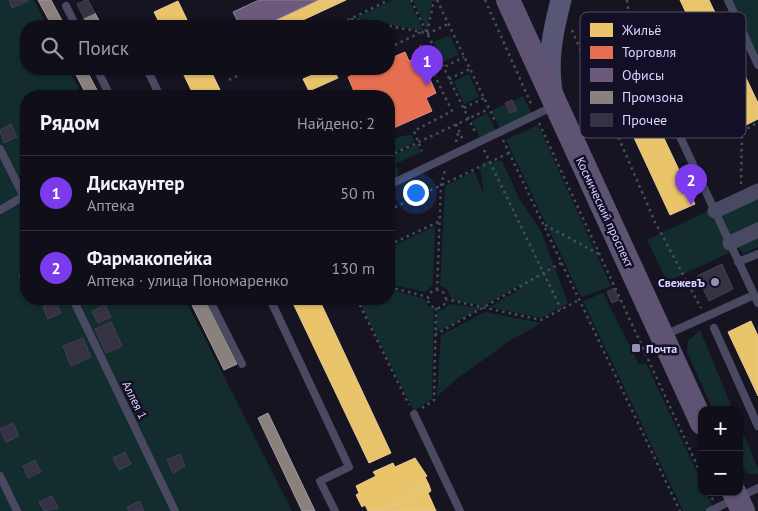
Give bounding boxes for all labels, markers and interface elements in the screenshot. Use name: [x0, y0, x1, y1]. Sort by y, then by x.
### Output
legend: [580, 12, 746, 138]
search box: [20, 20, 395, 75]
text: Жильё: [621, 21, 661, 39]
icon: search: [38, 34, 66, 62]
text: Поиск: [78, 36, 129, 60]
text: Торговля: [622, 43, 676, 61]
pin: 1: [411, 45, 443, 86]
text: Офисы: [622, 66, 664, 84]
text: Промзона: [622, 88, 684, 106]
text: Рядом: [40, 109, 99, 136]
text: Прочее: [622, 111, 667, 129]
text: Найдено: 2: [297, 113, 375, 133]
street label: Космический проспект: [573, 155, 637, 270]
pin: 2: [675, 164, 707, 205]
text: Дискаунтер: [87, 171, 184, 195]
your location: [403, 180, 429, 206]
text: 1: [51, 183, 61, 203]
text: 50 m: [340, 183, 375, 203]
text: Аптека: [87, 195, 135, 215]
text: Фармакопейка: [87, 246, 212, 270]
text: 2: [51, 258, 61, 278]
text: 130 m: [332, 258, 375, 278]
text: Аптека · улица Пономаренко: [87, 270, 289, 290]
place label: СвежевЪ: [658, 275, 705, 290]
marker: СвежевЪ: [709, 276, 721, 288]
place label: Почта: [646, 341, 677, 356]
marker: Почта: [630, 342, 642, 354]
street label: Аллея 1: [119, 378, 151, 422]
map controls: [698, 406, 743, 496]
button: +: [698, 406, 743, 451]
button: −: [698, 451, 743, 496]

